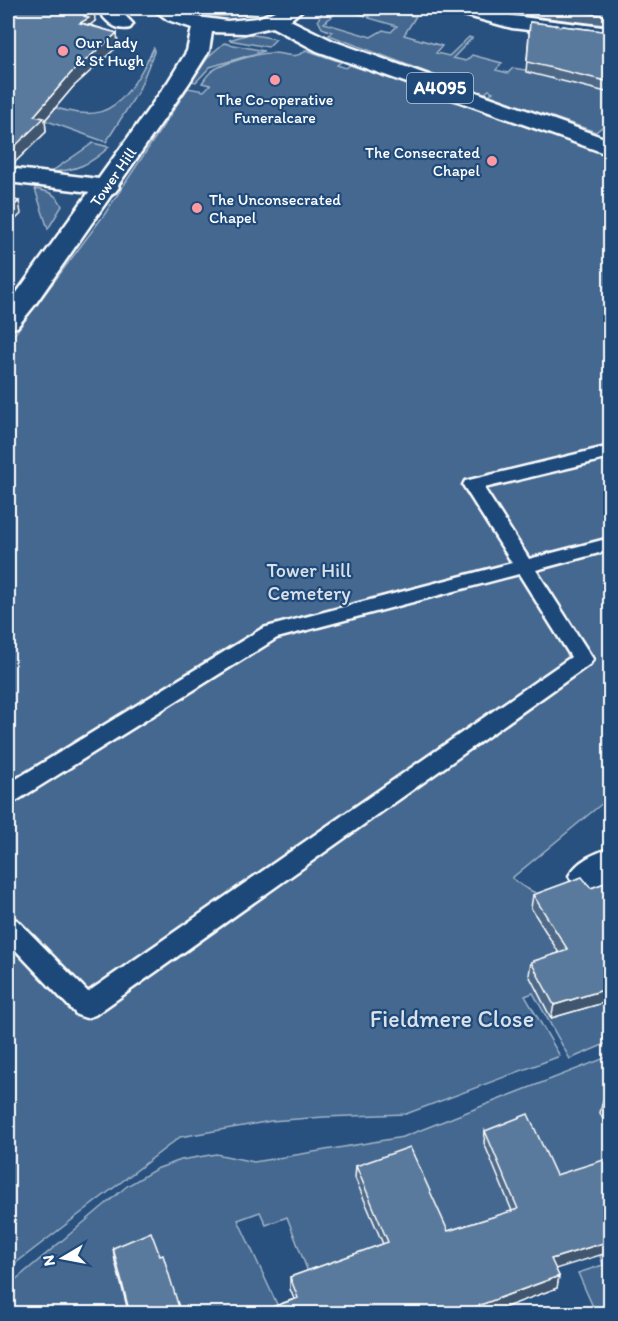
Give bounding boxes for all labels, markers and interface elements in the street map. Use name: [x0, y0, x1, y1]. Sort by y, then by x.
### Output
place label: Our Lady & St Hugh: [75, 33, 145, 70]
marker: Our Lady & St Hugh: [56, 44, 70, 58]
marker: The Co-operative Funeralcare: [268, 73, 282, 87]
road number: A4095: [407, 73, 473, 103]
place label: The Co-operative Funeralcare: [217, 90, 333, 127]
street label: Tower Hill: [86, 143, 141, 210]
place label: The Consecrated Chapel: [365, 143, 480, 180]
marker: The Consecrated Chapel: [485, 154, 499, 168]
place label: The Unconsecrated Chapel: [209, 190, 341, 227]
marker: The Unconsecrated Chapel: [190, 201, 204, 215]
park label: Tower Hill Cemetery: [267, 558, 352, 605]
park label: Fieldmere Close: [370, 1004, 534, 1033]
north arrow: [33, 1228, 93, 1288]
text: N: [38, 1254, 59, 1267]

